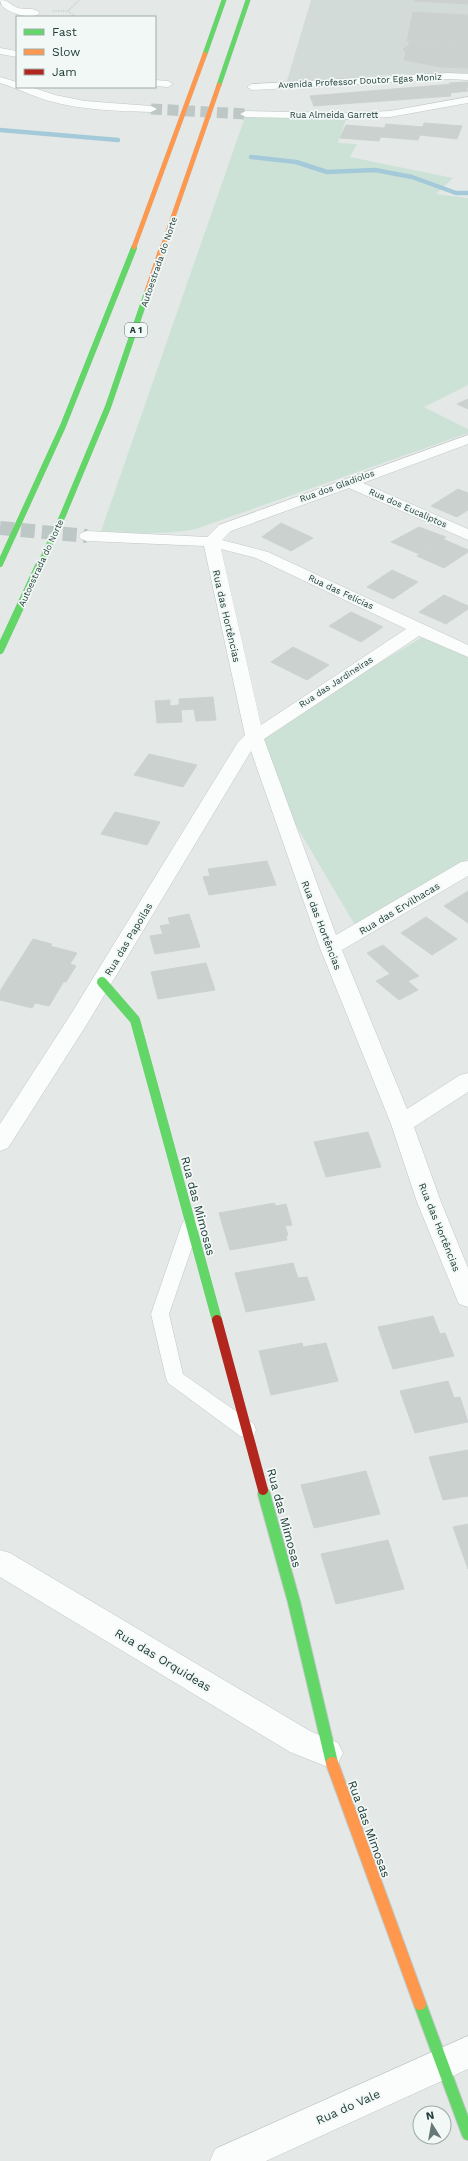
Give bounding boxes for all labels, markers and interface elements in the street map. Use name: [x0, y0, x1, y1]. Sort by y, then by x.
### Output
legend: [16, 16, 156, 88]
text: Fast: [52, 25, 77, 39]
text: Slow: [52, 45, 80, 59]
text: Jam: [52, 65, 77, 79]
street label: Avenida Professor Doutor Egas Moniz: [278, 72, 442, 90]
street label: Rua Almeida Garrett: [290, 110, 378, 120]
street label: Autoestrada do Norte: [139, 215, 179, 309]
road number: A 1: [125, 323, 147, 337]
street label: Rua dos Gladíolos: [298, 468, 376, 504]
street label: Rua dos Eucaliptos: [368, 486, 449, 530]
street label: Autoestrada do Norte: [16, 518, 66, 608]
street label: Rua das Hortências: [211, 569, 243, 663]
street label: Rua das Felícias: [307, 573, 375, 612]
street label: Rua das Jardineiras: [297, 654, 375, 710]
street label: Rua das Hortências: [299, 879, 344, 971]
street label: Rua das Ervilhacas: [357, 880, 441, 937]
street label: Rua das Papoilas: [102, 901, 154, 978]
street label: Rua das Mimosas: [178, 1155, 218, 1257]
street label: Rua das Hortências: [417, 1181, 462, 1273]
street label: Rua das Mimosas: [264, 1467, 304, 1569]
street label: Rua das Orquideas: [112, 1626, 214, 1694]
street label: Rua das Mimosas: [345, 1779, 393, 1879]
street label: Rua do Vale: [314, 2087, 382, 2127]
north arrow: [412, 2105, 452, 2145]
text: N: [425, 2109, 435, 2123]

